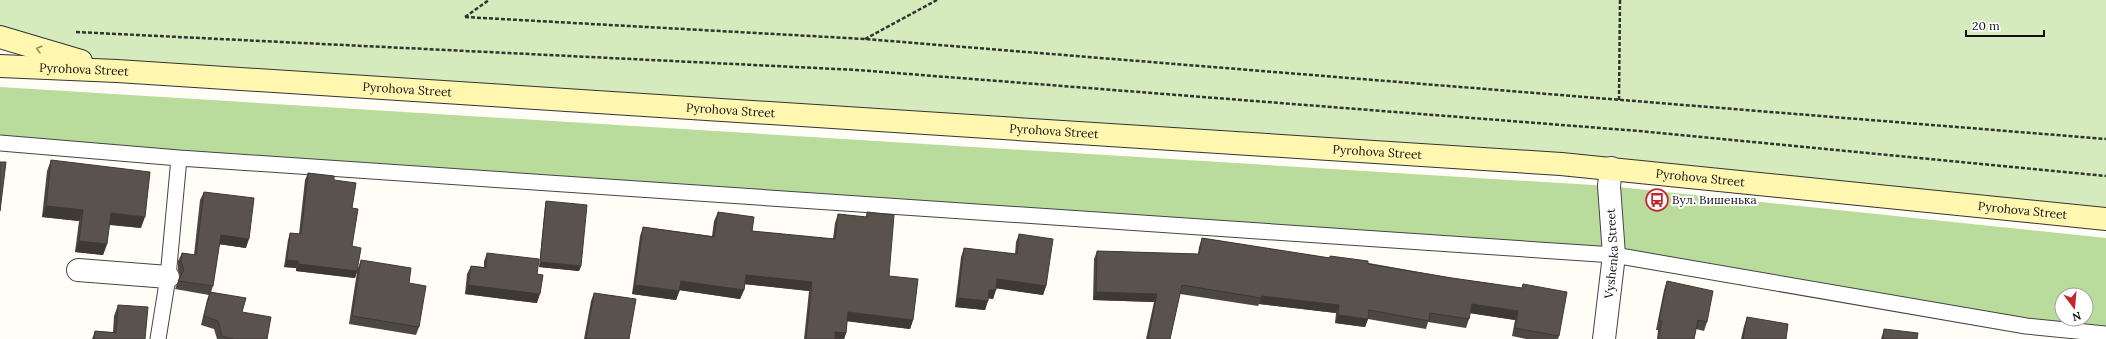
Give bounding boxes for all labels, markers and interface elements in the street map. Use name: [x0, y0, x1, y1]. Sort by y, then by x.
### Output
scale bar: [1966, 12, 2044, 38]
text: 20 m: [1972, 18, 2000, 33]
one-way arrow: [36, 46, 43, 54]
street label: Pyrohova Street: [39, 60, 129, 79]
street label: Pyrohova Street: [362, 79, 453, 100]
street label: Pyrohova Street: [686, 100, 776, 120]
street label: Pyrohova Street: [1009, 120, 1099, 141]
street label: Pyrohova Street: [1332, 141, 1423, 162]
street label: Pyrohova Street: [1655, 166, 1746, 190]
bus stop icon: Вул. Вишенька: [1644, 187, 1670, 213]
place label: Вул. Вишенька: [1672, 192, 1757, 207]
street label: Pyrohova Street: [1977, 198, 2068, 222]
street label: Vyshenka Street: [1601, 208, 1621, 300]
north arrow: [2054, 287, 2094, 327]
text: N: [2070, 309, 2083, 325]

